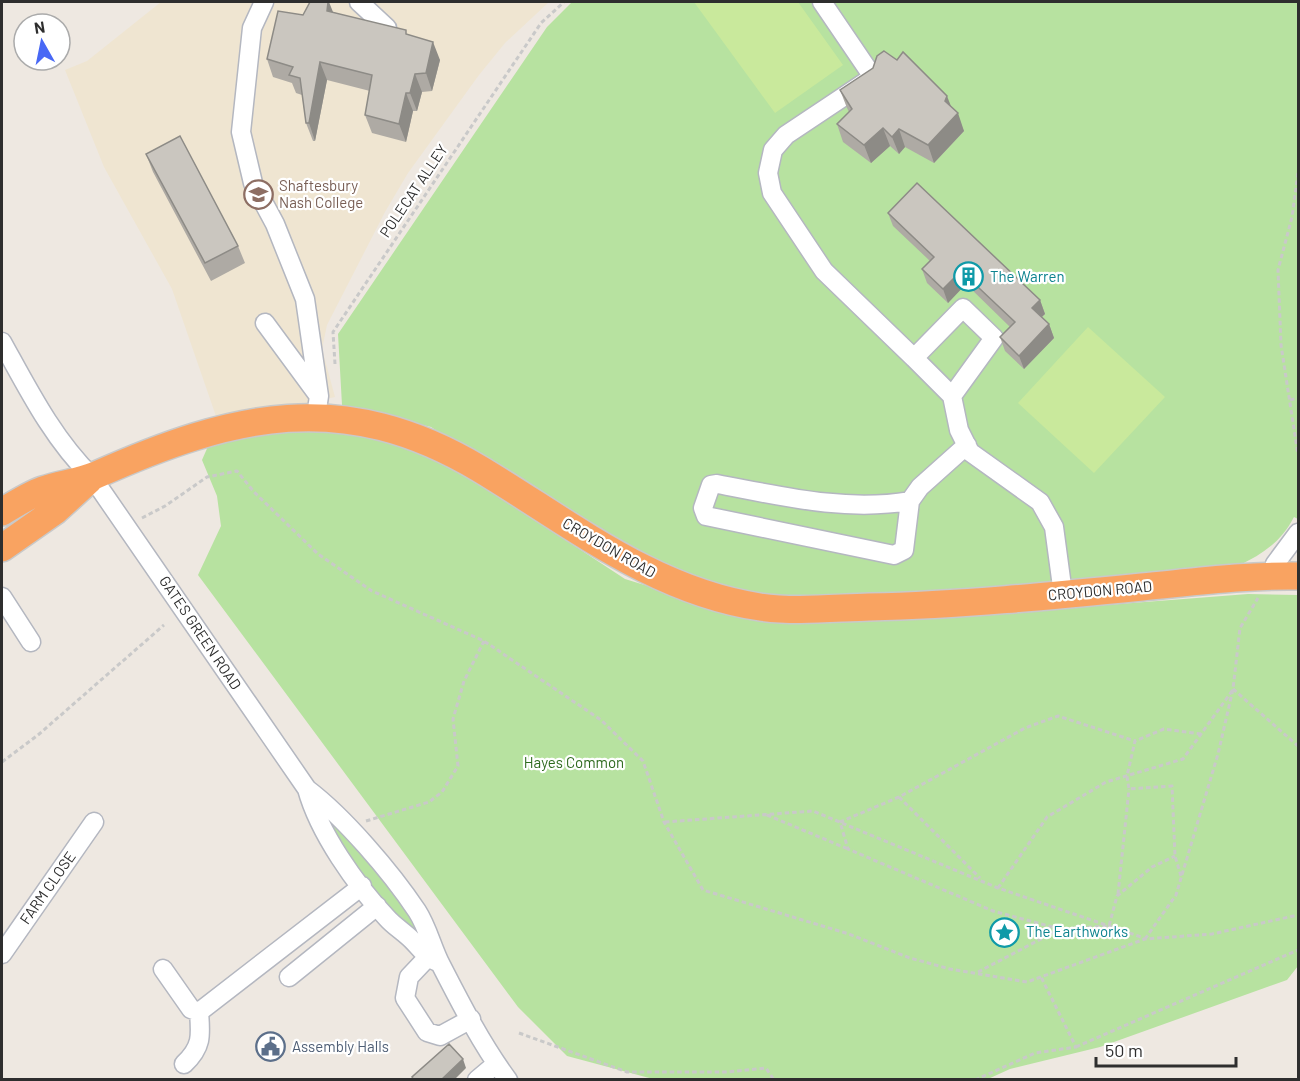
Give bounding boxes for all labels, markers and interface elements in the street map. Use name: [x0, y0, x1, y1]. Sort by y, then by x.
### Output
north arrow: [12, 12, 72, 72]
text: N: [33, 16, 46, 37]
street label: POLECAT ALLEY: [375, 141, 451, 240]
place label: Shaftesbury Nash College: [279, 176, 363, 211]
school or university icon: Shaftesbury Nash College: [242, 179, 274, 211]
building icon: The Warren: [953, 261, 985, 293]
place label: The Warren: [990, 267, 1065, 285]
street label: CROYDON ROAD: [560, 513, 659, 581]
street label: GATES GREEN ROAD: [156, 572, 246, 693]
street label: CROYDON ROAD: [1047, 576, 1153, 604]
park label: Hayes Common: [524, 753, 624, 771]
street label: FARM CLOSE: [16, 848, 79, 927]
place icon: The Earthworks: [989, 916, 1021, 948]
place label: The Earthworks: [1026, 922, 1128, 940]
scale bar: [1096, 1030, 1236, 1068]
public building icon: Assembly Halls: [255, 1031, 287, 1063]
place label: Assembly Halls: [292, 1037, 389, 1055]
text: 50 m: [1105, 1039, 1143, 1061]

